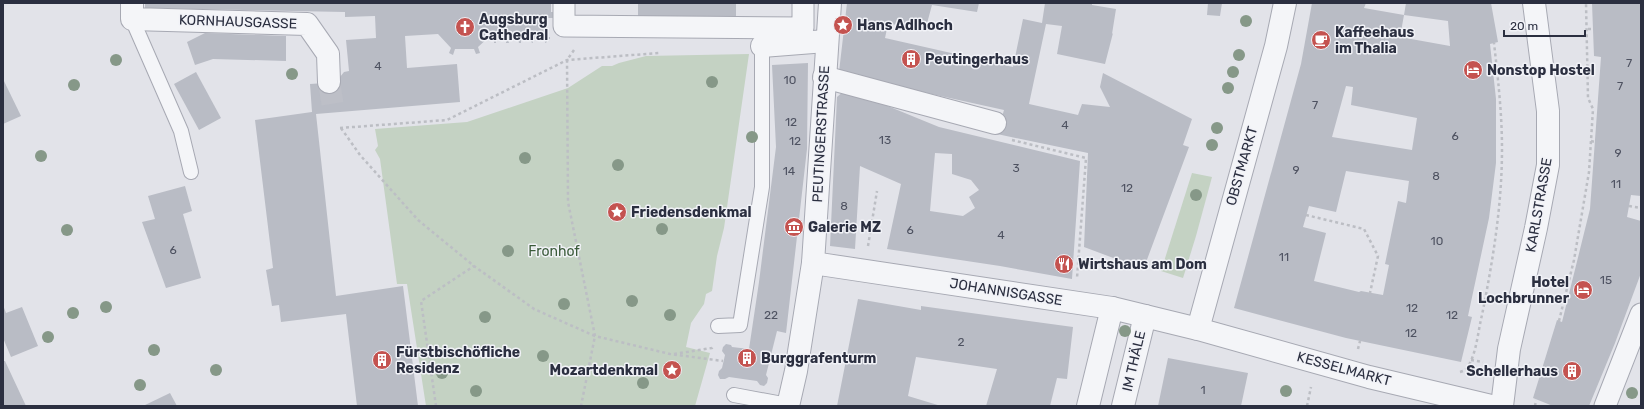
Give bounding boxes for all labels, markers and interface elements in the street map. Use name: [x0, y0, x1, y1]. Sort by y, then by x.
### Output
street label: KORNHAUSGASSE: [178, 11, 298, 33]
place label: Augsburg Cathedral: [479, 11, 548, 44]
scale bar: [1504, 12, 1585, 38]
place icon: Hans Adlhoch: [832, 14, 854, 36]
church icon: Augsburg Cathedral: [454, 16, 476, 38]
place label: Hans Adlhoch: [857, 17, 953, 34]
text: 20 m: [1510, 19, 1538, 33]
place label: Kaffeehaus im Thalia: [1335, 24, 1415, 57]
cafe icon: Kaffeehaus im Thalia: [1310, 29, 1332, 51]
building icon: Peutingerhaus: [900, 48, 922, 70]
place label: Peutingerhaus: [925, 51, 1029, 68]
house number: 7: [1626, 56, 1632, 70]
house number: 4: [374, 59, 382, 73]
hotel icon: Nonstop Hostel: [1462, 59, 1484, 81]
place label: Nonstop Hostel: [1487, 62, 1595, 79]
street label: PEUTINGERSTRASSE: [809, 65, 833, 203]
house number: 10: [784, 73, 796, 87]
house number: 7: [1617, 79, 1623, 93]
house number: 7: [1312, 98, 1318, 112]
house number: 12: [785, 115, 797, 129]
house number: 4: [1061, 118, 1069, 132]
street label: OBSTMARKT: [1223, 124, 1261, 208]
house number: 6: [1451, 129, 1459, 143]
house number: 13: [879, 133, 891, 147]
house number: 12: [789, 134, 801, 148]
house number: 9: [1614, 146, 1622, 160]
street label: KARLSTRASSE: [1522, 156, 1556, 254]
house number: 3: [1012, 161, 1020, 175]
house number: 9: [1292, 163, 1300, 177]
house number: 14: [783, 164, 796, 178]
house number: 8: [1432, 169, 1440, 183]
house number: 11: [1611, 177, 1621, 191]
house number: 12: [1121, 181, 1133, 195]
house number: 8: [840, 199, 848, 213]
place icon: Friedensdenkmal: [606, 201, 628, 223]
place label: Friedensdenkmal: [631, 204, 752, 221]
museum icon: Galerie MZ: [783, 216, 805, 238]
place label: Galerie MZ: [808, 219, 881, 236]
house number: 6: [906, 223, 914, 237]
house number: 4: [997, 228, 1005, 242]
house number: 10: [1431, 234, 1443, 248]
house number: 6: [169, 243, 177, 257]
park label: Fronhof: [528, 243, 580, 260]
house number: 11: [1279, 250, 1289, 264]
restaurant icon: Wirtshaus am Dom: [1053, 253, 1075, 275]
place label: Wirtshaus am Dom: [1078, 256, 1207, 273]
house number: 15: [1600, 273, 1612, 287]
place label: Hotel Lochbrunner: [1478, 274, 1570, 307]
street label: JOHANNISGASSE: [948, 275, 1064, 309]
hotel icon: Hotel Lochbrunner: [1572, 279, 1594, 301]
house number: 12: [1406, 301, 1418, 315]
house number: 22: [764, 308, 778, 322]
house number: 12: [1446, 308, 1458, 322]
house number: 12: [1405, 326, 1417, 340]
street label: IM THÄLE: [1119, 329, 1149, 393]
house number: 2: [957, 335, 965, 349]
place label: Fürstbischöfliche Residenz: [396, 344, 520, 377]
building icon: Burggrafenturm: [736, 347, 758, 369]
street label: KESSELMARKT: [1295, 348, 1393, 390]
building icon: Fürstbischöfliche Residenz: [371, 349, 393, 371]
place label: Burggrafenturm: [761, 350, 877, 367]
place icon: Mozartdenkmal: [661, 359, 683, 381]
building icon: Schellerhaus: [1561, 360, 1583, 382]
place label: Mozartdenkmal: [550, 362, 658, 379]
place label: Schellerhaus: [1466, 363, 1558, 380]
house number: 1: [1200, 383, 1206, 397]

